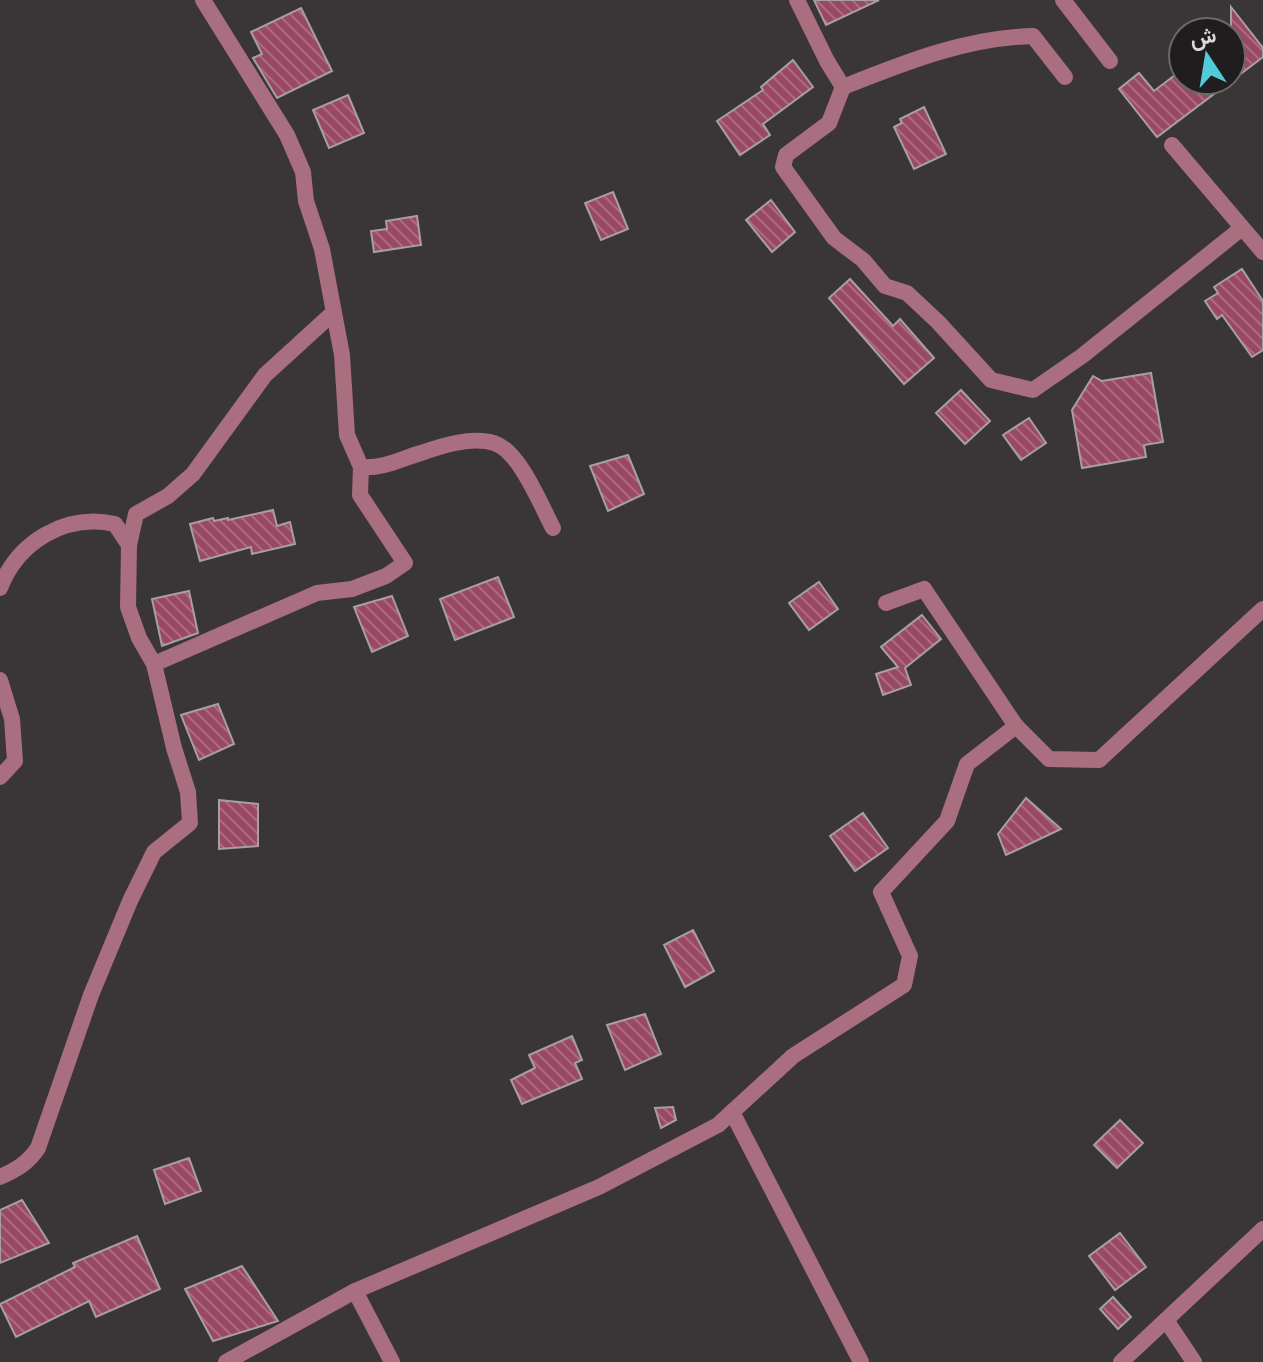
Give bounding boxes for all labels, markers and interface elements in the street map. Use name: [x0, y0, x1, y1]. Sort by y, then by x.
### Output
north arrow: [1167, 16, 1247, 96]
text: ش: [1187, 22, 1219, 53]

